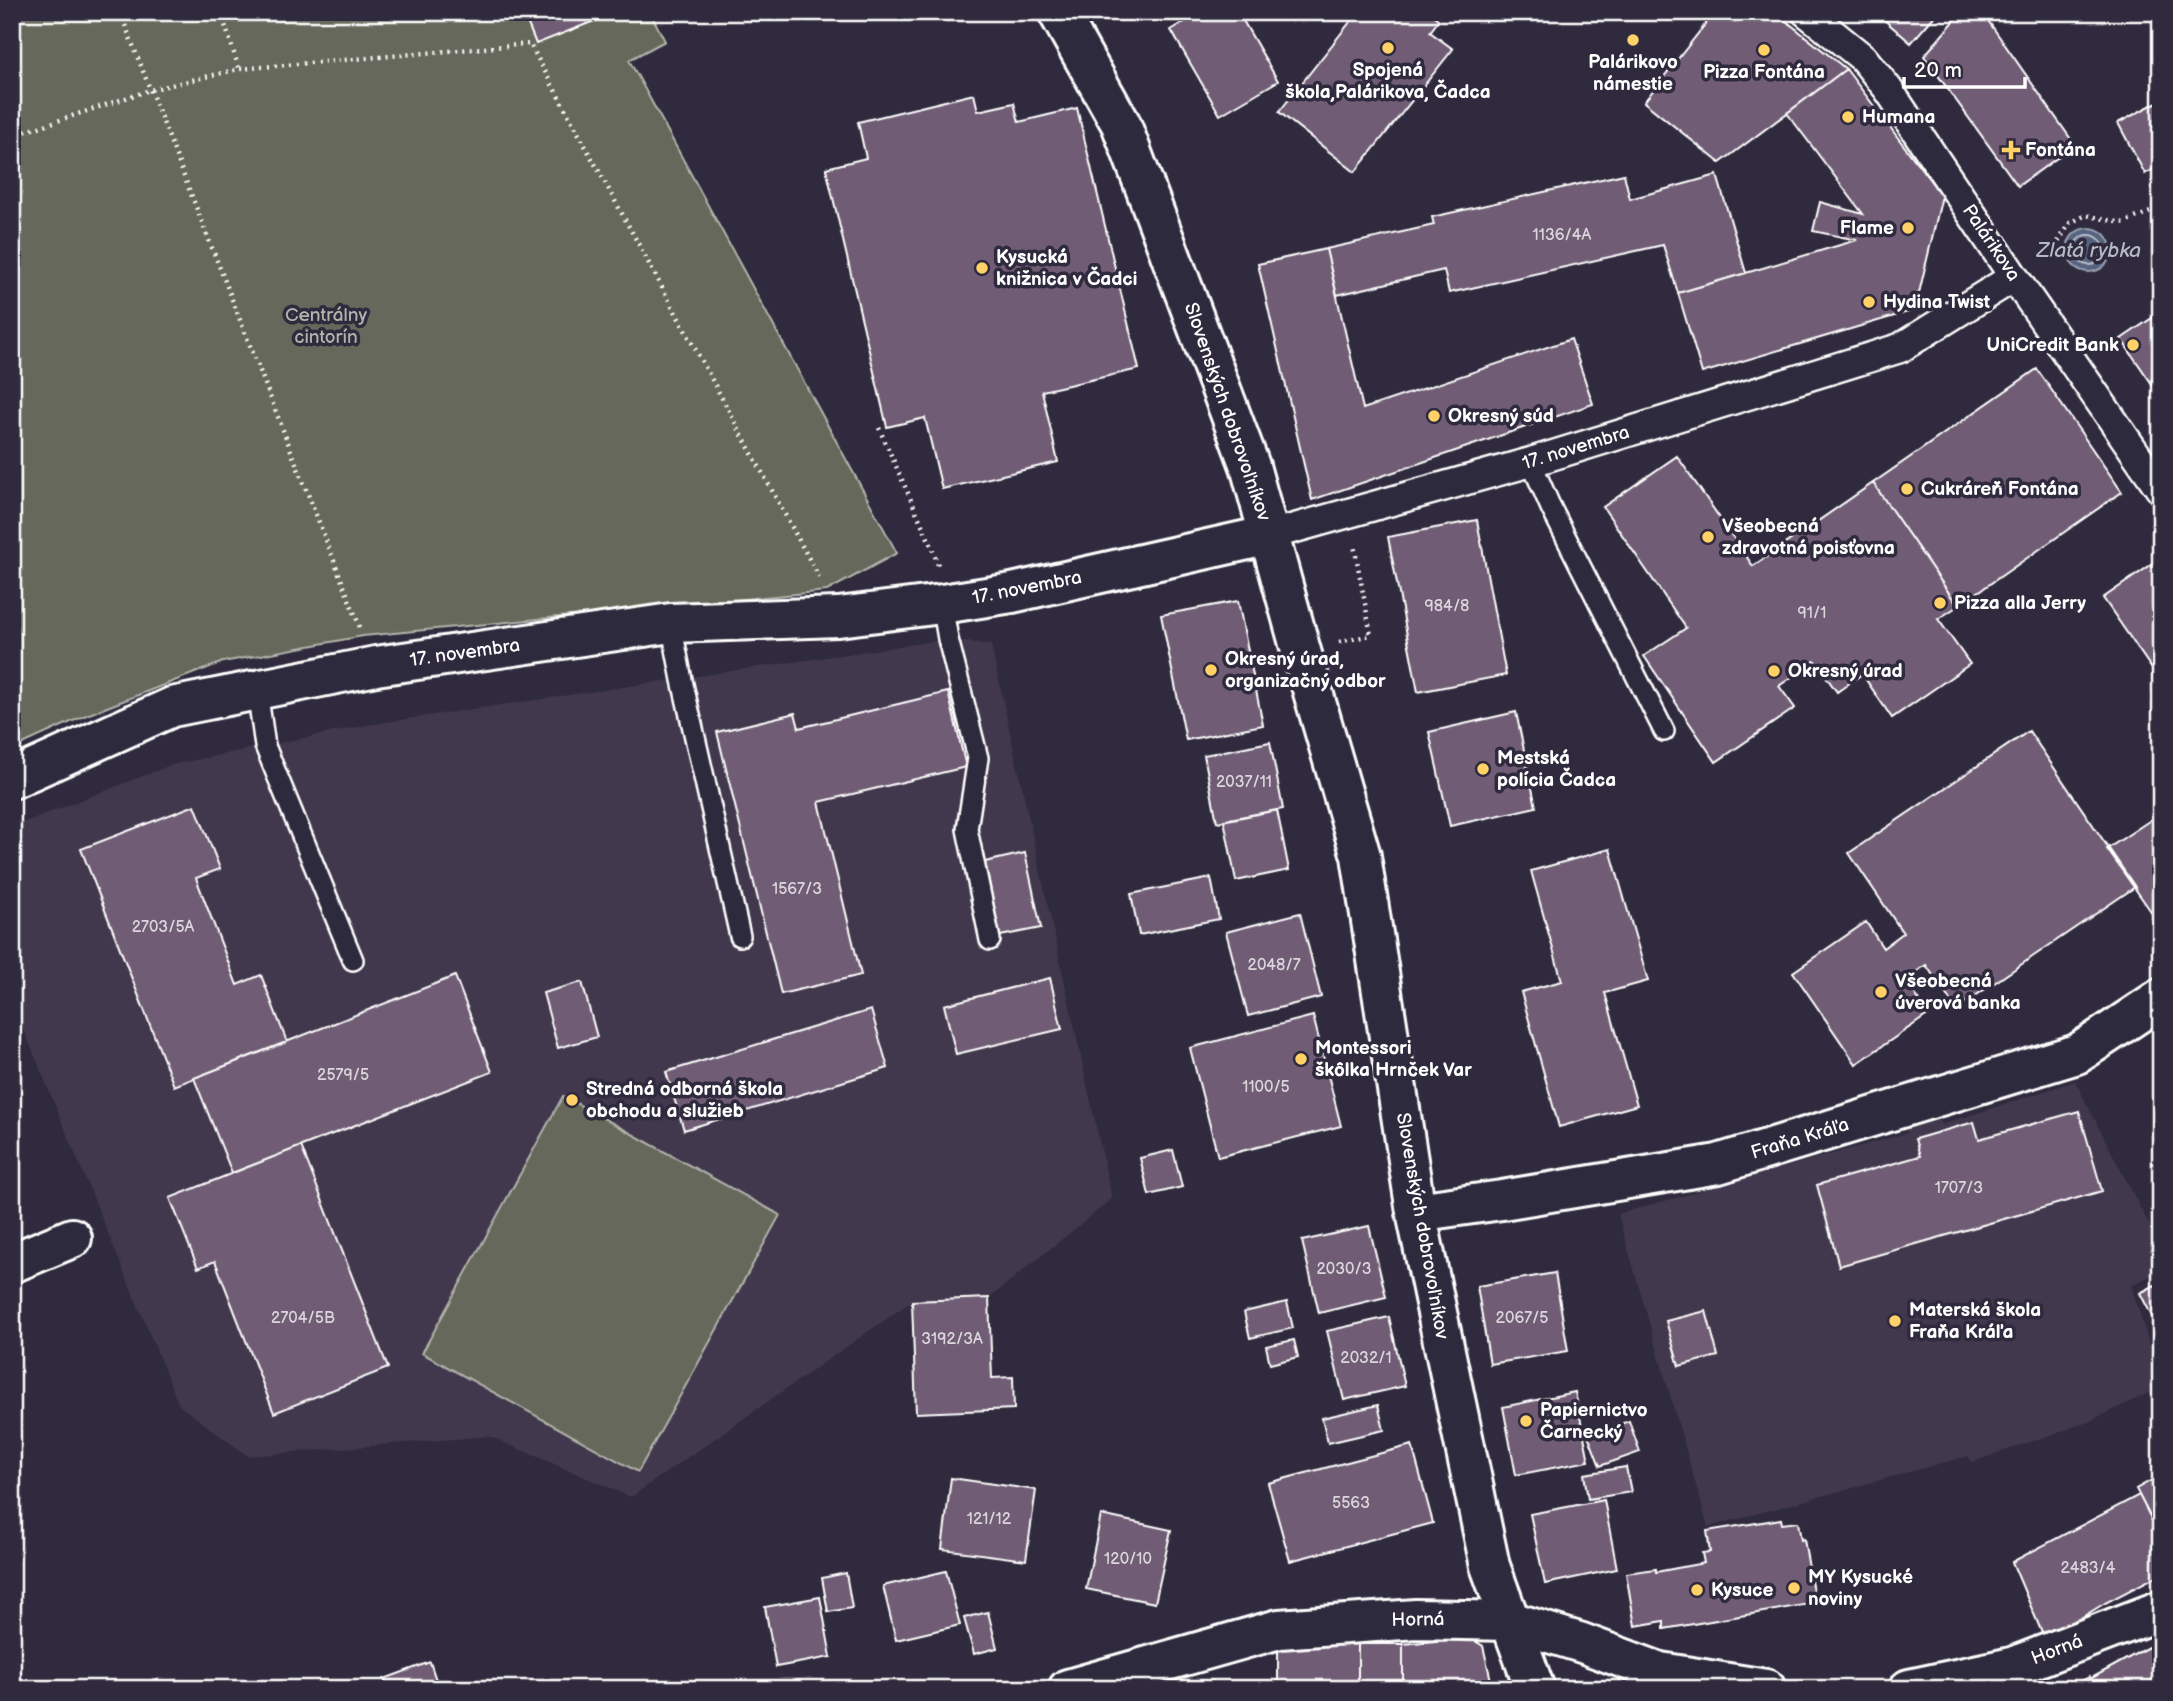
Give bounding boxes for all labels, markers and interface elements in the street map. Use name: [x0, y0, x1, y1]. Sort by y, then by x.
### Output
marker: Palárikovo námestie: [1625, 32, 1641, 48]
marker: Spojená škola,Palárikova, Čadca: [1380, 40, 1396, 56]
marker: Pizza Fontána: [1756, 42, 1772, 58]
scale bar: [1904, 46, 2024, 90]
place label: Palárikovo námestie: [1588, 51, 1678, 96]
text: 20 m: [1914, 58, 1962, 83]
place label: Spojená škola,Palárikova, Čadca: [1285, 59, 1491, 104]
place label: Pizza Fontána: [1703, 61, 1825, 84]
place label: Humana: [1862, 106, 1935, 129]
marker: Humana: [1840, 109, 1856, 125]
place label: Fontána: [2025, 139, 2096, 162]
marker: Fontána: [2003, 142, 2019, 158]
street label: Palárikova: [1957, 200, 2025, 286]
place label: Flame: [1840, 217, 1894, 240]
marker: Flame: [1900, 220, 1916, 236]
house number: 1136/4A: [1533, 226, 1592, 245]
water label: Zlatá rybka: [2036, 238, 2141, 263]
place label: Kysucká knižnica v Čadci: [996, 246, 1137, 291]
marker: Kysucká knižnica v Čadci: [974, 260, 990, 276]
place label: Hydina Twist: [1883, 291, 1991, 314]
marker: Hydina Twist: [1861, 294, 1877, 310]
street label: Slovenských dobrovoľníkov: [1179, 300, 1275, 525]
park label: Centrálny cintorín: [285, 304, 367, 349]
place label: UniCredit Bank: [1987, 334, 2119, 357]
marker: UniCredit Bank: [2125, 337, 2141, 353]
place label: Okresný súd: [1448, 405, 1554, 428]
marker: Okresný súd: [1426, 408, 1442, 424]
street label: 17. novembra: [1520, 421, 1632, 475]
place label: Cukráreň Fontána: [1921, 478, 2079, 501]
marker: Cukráreň Fontána: [1899, 481, 1915, 497]
place label: Všeobecná zdravotná poisťovna: [1722, 515, 1895, 560]
marker: Všeobecná zdravotná poisťovna: [1700, 529, 1716, 545]
street label: 17. novembra: [970, 566, 1084, 610]
place label: Pizza alla Jerry: [1954, 592, 2086, 615]
marker: Pizza alla Jerry: [1932, 595, 1948, 611]
house number: 984/8: [1425, 597, 1469, 616]
house number: 91/1: [1798, 604, 1826, 623]
street label: 17. novembra: [408, 634, 522, 672]
place label: Okresný úrad, organizačný odbor: [1225, 648, 1386, 693]
place label: Okresný úrad: [1788, 660, 1903, 683]
marker: Okresný úrad, organizačný odbor: [1203, 662, 1219, 678]
marker: Okresný úrad: [1766, 663, 1782, 679]
place label: Mestská polícia Čadca: [1497, 747, 1616, 792]
marker: Mestská polícia Čadca: [1475, 761, 1491, 777]
house number: 2037/11: [1216, 773, 1272, 792]
house number: 1567/3: [772, 880, 822, 899]
house number: 2703/5A: [132, 918, 195, 937]
house number: 2048/7: [1247, 956, 1301, 975]
place label: Všeobecná úverová banka: [1895, 970, 2021, 1015]
marker: Všeobecná úverová banka: [1873, 984, 1889, 1000]
place label: Montessori škôlka Hrnček Var: [1315, 1037, 1472, 1082]
marker: Montessori škôlka Hrnček Var: [1293, 1051, 1309, 1067]
house number: 2579/5: [317, 1066, 369, 1085]
place label: Stredná odborná škola obchodu a služieb: [586, 1078, 783, 1123]
house number: 1100/5: [1242, 1078, 1290, 1097]
marker: Stredná odborná škola obchodu a služieb: [564, 1092, 580, 1108]
street label: Slovenských dobrovoľníkov: [1391, 1111, 1453, 1342]
street label: Fraňa Kráľa: [1748, 1113, 1852, 1165]
house number: 1707/3: [1935, 1179, 1983, 1198]
house number: 2030/3: [1316, 1260, 1372, 1279]
place label: Materská škola Fraňa Kráľa: [1909, 1299, 2041, 1344]
house number: 2704/5B: [271, 1309, 335, 1328]
house number: 2067/5: [1496, 1309, 1548, 1328]
marker: Materská škola Fraňa Kráľa: [1887, 1313, 1903, 1329]
house number: 3192/3A: [921, 1330, 983, 1349]
house number: 2032/1: [1340, 1349, 1392, 1368]
place label: Papiernictvo Čarnecký: [1540, 1399, 1648, 1444]
marker: Papiernictvo Čarnecký: [1518, 1413, 1534, 1429]
house number: 5563: [1332, 1494, 1370, 1513]
house number: 121/12: [967, 1510, 1012, 1529]
house number: 120/10: [1104, 1550, 1152, 1569]
house number: 2483/4: [2060, 1559, 2116, 1578]
place label: MY Kysucké noviny: [1808, 1566, 1913, 1611]
place label: Kysuce: [1711, 1579, 1773, 1602]
marker: MY Kysucké noviny: [1786, 1580, 1802, 1596]
marker: Kysuce: [1689, 1582, 1705, 1598]
street label: Horná: [1391, 1608, 1445, 1632]
street label: Horná: [2028, 1630, 2086, 1670]

